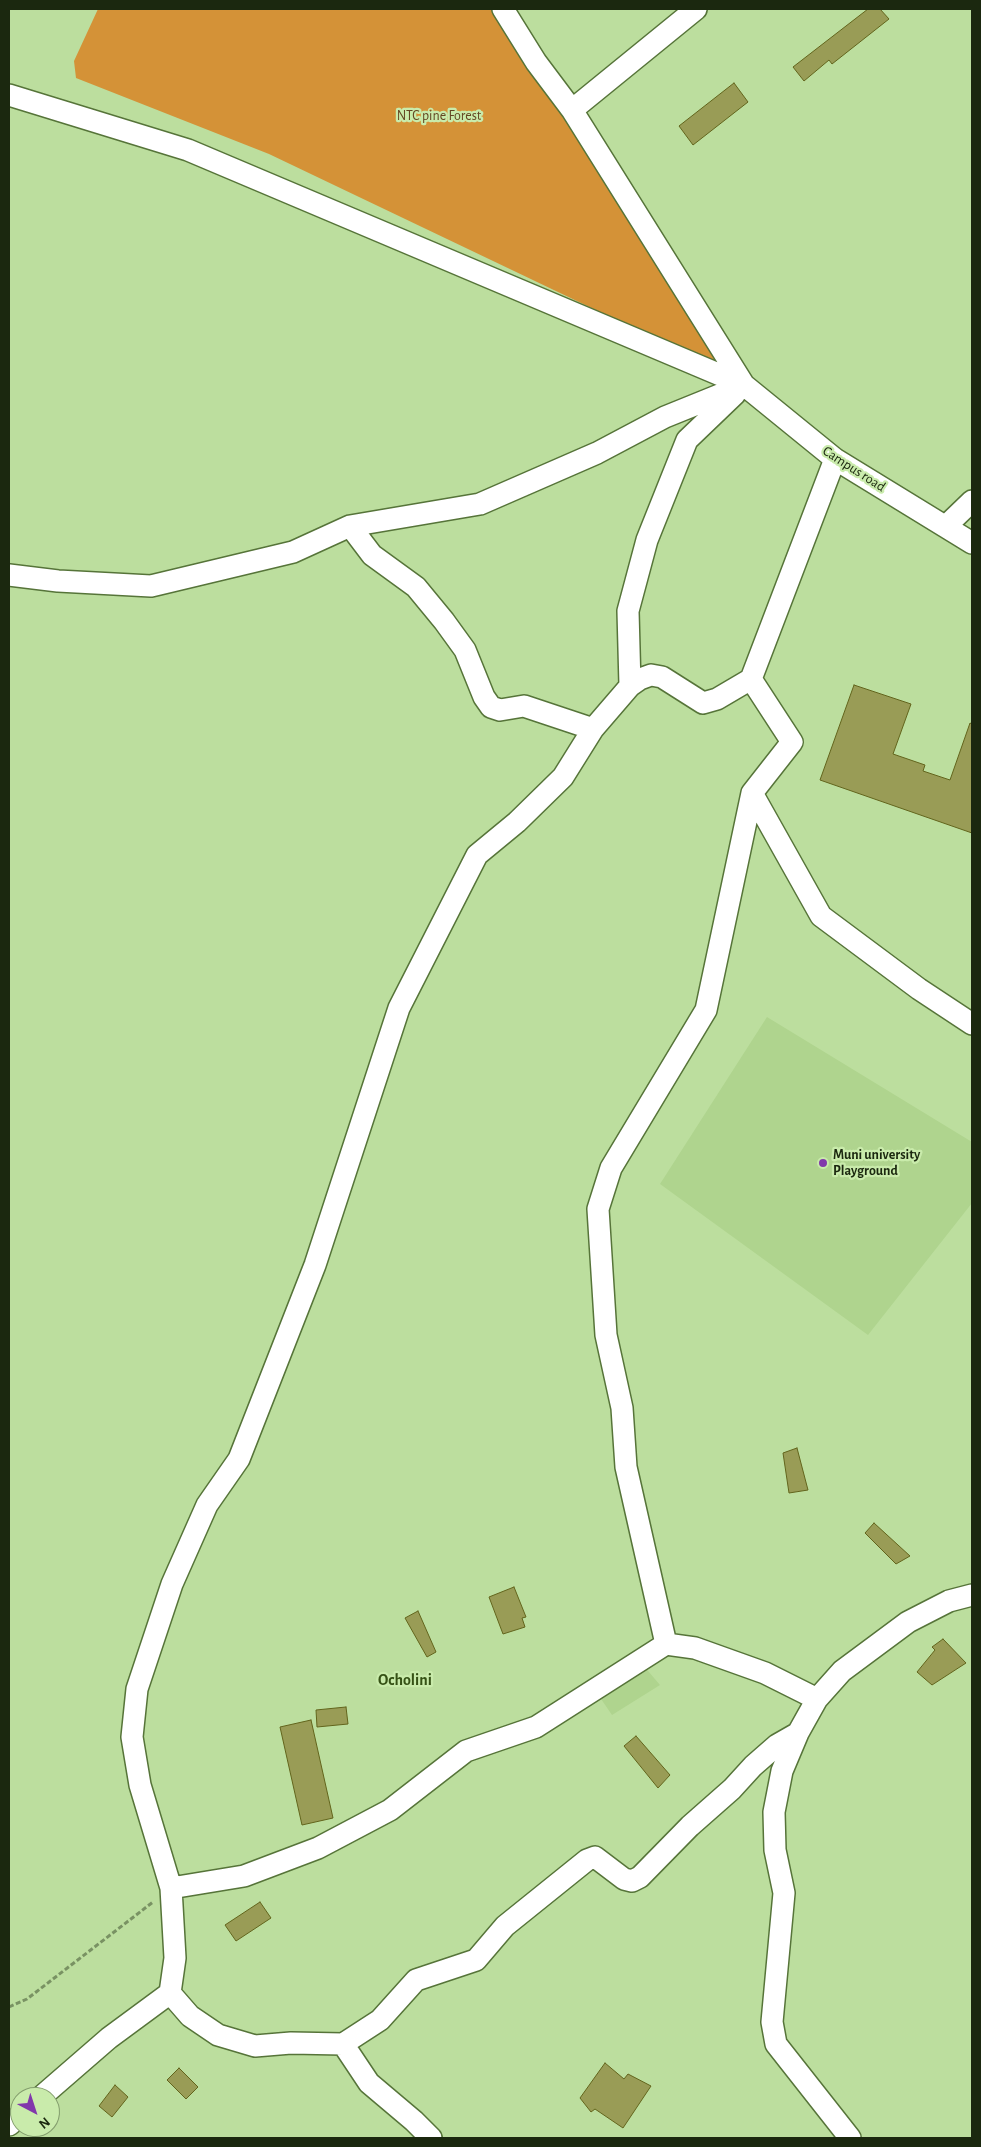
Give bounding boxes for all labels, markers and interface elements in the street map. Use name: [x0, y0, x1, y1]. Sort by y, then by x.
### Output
park label: NTC pine Forest: [397, 108, 481, 124]
street label: Campus road: [819, 442, 889, 496]
place label: Muni university Playground: [833, 1147, 920, 1180]
marker: Muni university Playground: [817, 1157, 829, 1169]
district label: Ocholini: [378, 1670, 432, 1690]
north arrow: [10, 2087, 60, 2137]
text: N: [36, 2114, 52, 2131]

